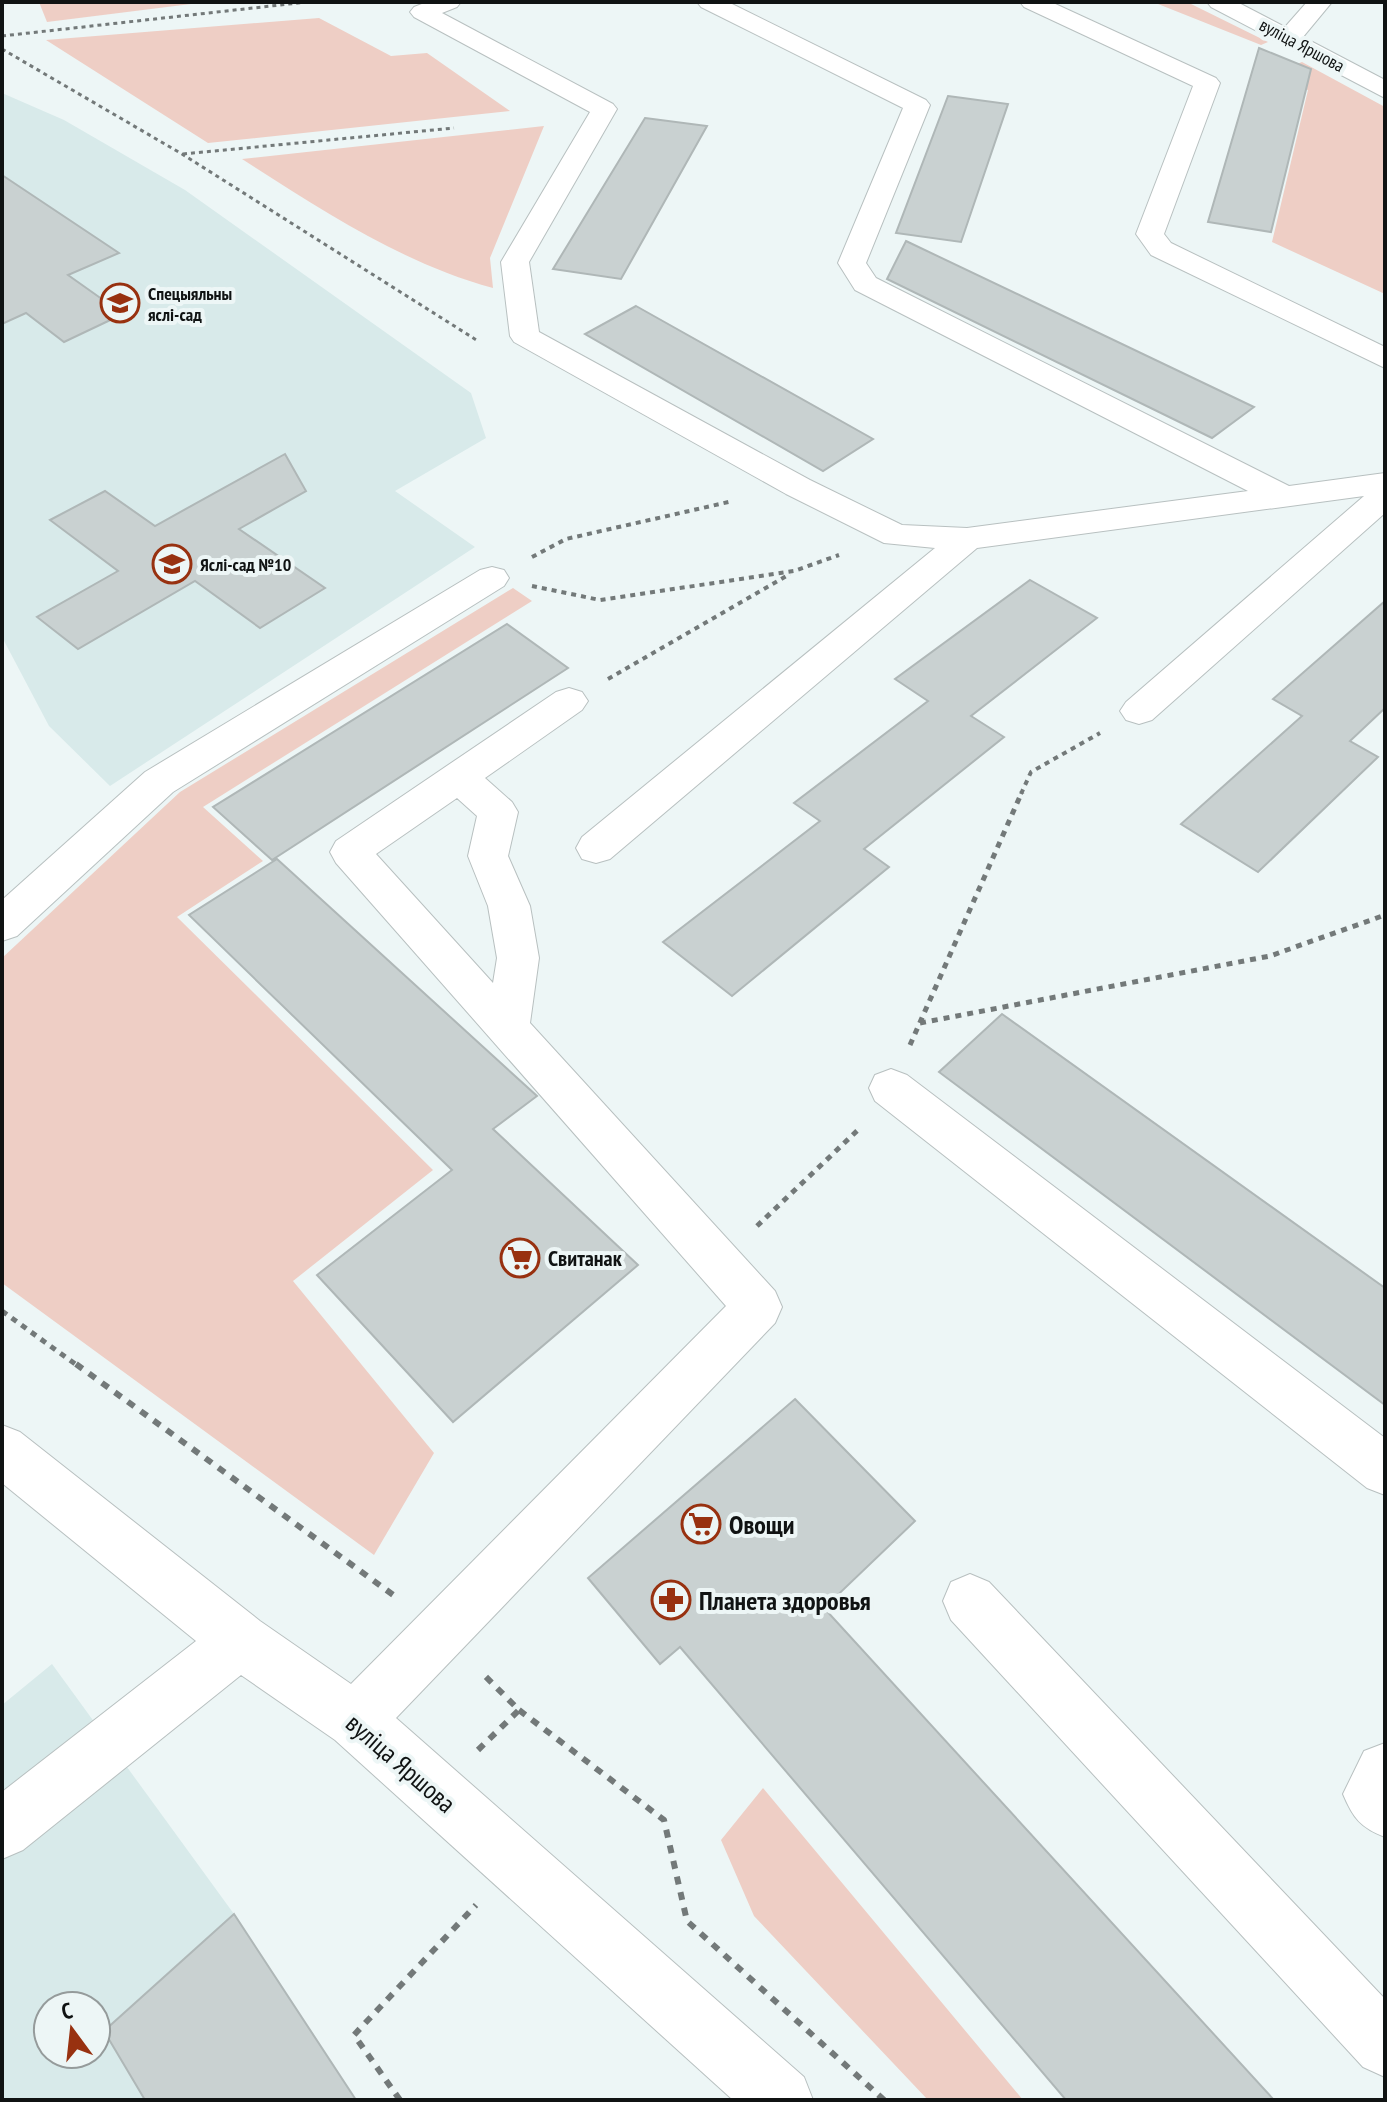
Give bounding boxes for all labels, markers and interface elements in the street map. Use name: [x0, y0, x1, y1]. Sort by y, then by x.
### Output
street label: вуліца Яршова: [1256, 13, 1348, 77]
school or university icon: Спецыяльны яслі-сад: [99, 282, 141, 324]
place label: Спецыяльны яслі-сад: [148, 282, 232, 326]
school or university icon: Яслі-сад №10: [151, 543, 193, 585]
place label: Яслі-сад №10: [200, 553, 291, 576]
supermarket icon: Свитанак: [499, 1237, 541, 1279]
place label: Свитанак: [548, 1244, 623, 1272]
supermarket icon: Овощи: [680, 1503, 722, 1545]
place label: Овощи: [729, 1508, 795, 1541]
pharmacy icon: Планета здоровья: [650, 1579, 692, 1621]
place label: Планета здоровья: [699, 1584, 871, 1617]
street label: вуліца Яршова: [339, 1706, 463, 1820]
north arrow: [32, 1990, 112, 2070]
text: С: [58, 1996, 75, 2026]

